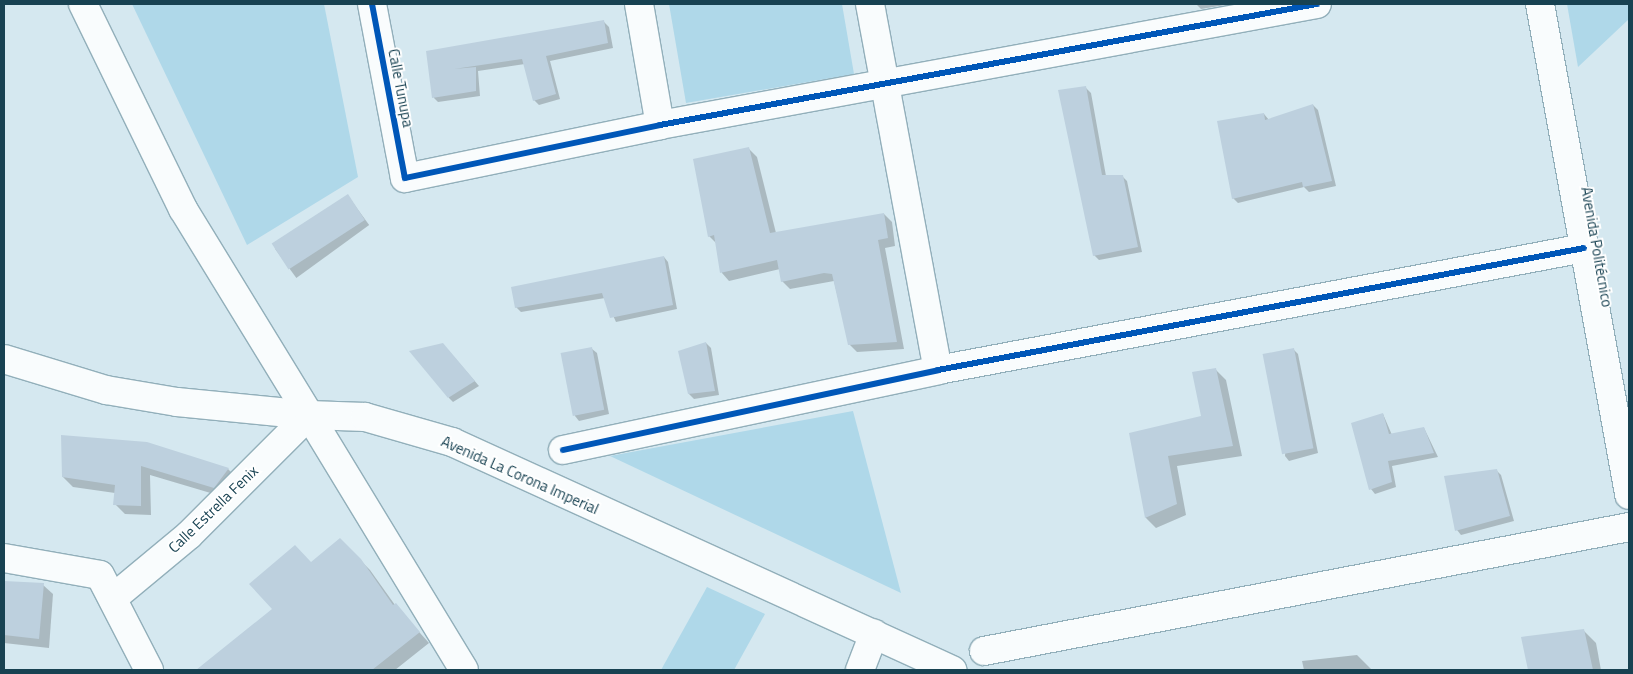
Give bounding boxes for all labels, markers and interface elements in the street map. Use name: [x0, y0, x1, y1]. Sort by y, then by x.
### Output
street label: Calle Tunupa: [385, 47, 417, 129]
street label: Avenida Politécnico: [1578, 185, 1616, 309]
street label: Avenida La Corona Imperial: [439, 432, 601, 518]
street label: Calle Estrella Fenix: [164, 462, 262, 556]

